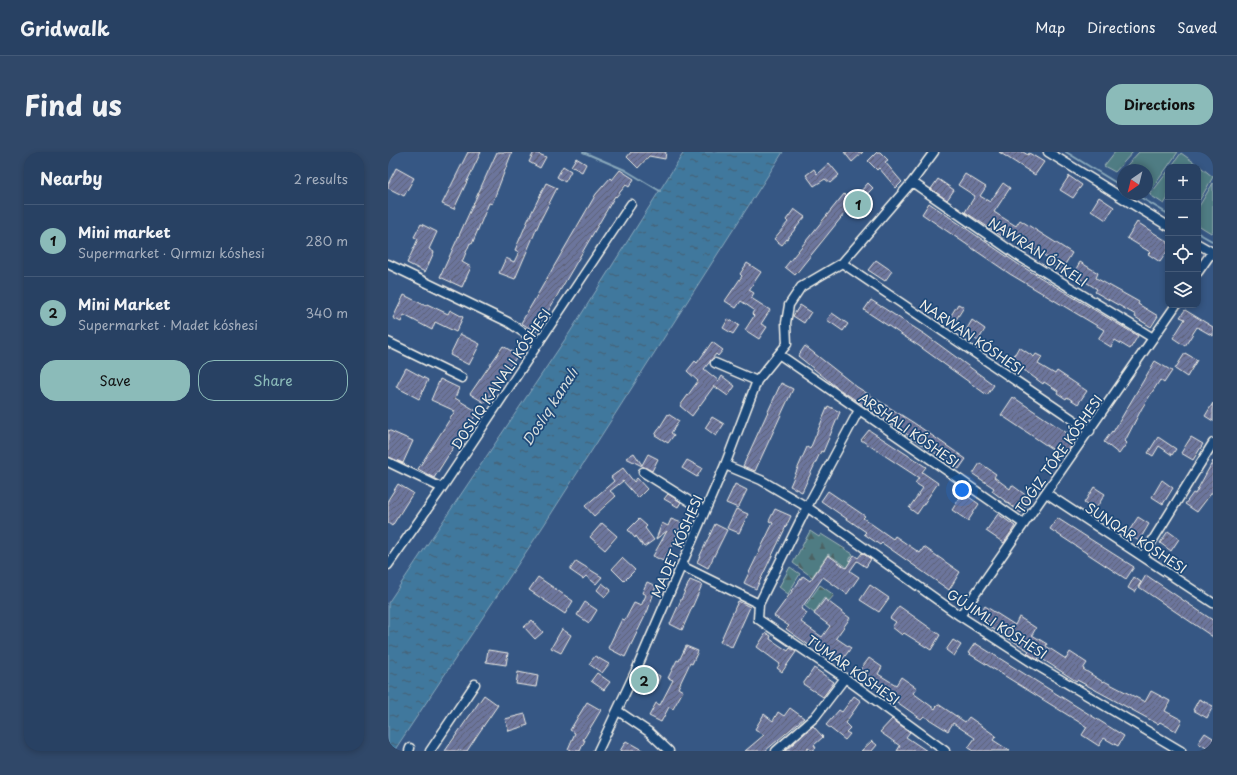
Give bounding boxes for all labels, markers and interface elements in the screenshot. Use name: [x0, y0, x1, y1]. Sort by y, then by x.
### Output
text: Gridwalk: [20, 14, 110, 42]
text: Map: [1035, 17, 1065, 38]
text: Directions: [1087, 17, 1155, 38]
text: Saved: [1177, 17, 1217, 38]
text: Find us: [24, 83, 122, 126]
button: Directions: [1106, 84, 1213, 125]
north arrow: [1117, 164, 1153, 200]
map controls: [1165, 164, 1201, 308]
button: +: [1165, 164, 1201, 200]
text: Nearby: [40, 165, 102, 191]
text: 2 results: [294, 169, 348, 188]
pin: 1: [845, 189, 871, 219]
button: −: [1165, 200, 1201, 236]
street label: NAWRAN ÓTKELI: [985, 212, 1092, 291]
text: Mini market: [78, 220, 171, 243]
text: 1: [50, 231, 56, 250]
text: 280 m: [306, 231, 348, 250]
button: locate: [1165, 236, 1201, 272]
text: Supermarket · Qırmızı kóshesi: [78, 243, 265, 262]
button: layers: [1165, 272, 1201, 308]
text: Mini Market: [78, 292, 171, 315]
street label: NARWAN KÓSHESI: [916, 294, 1028, 379]
text: 2: [48, 303, 58, 322]
text: 340 m: [305, 303, 348, 322]
street label: DOSLIQ KANALI KÓSHESI: [446, 305, 555, 453]
text: Supermarket · Madet kóshesi: [78, 315, 258, 334]
button: Save: [40, 360, 190, 401]
button: Share: [198, 360, 348, 401]
water label: Doslıq kanalı: [517, 363, 583, 450]
street label: ARSHALI KÓSHESI: [855, 388, 963, 471]
street label: TOǴIZ TÓRE KÓSHESI: [1010, 391, 1107, 517]
your location: [952, 480, 972, 500]
street label: MADET KÓSHESI: [646, 491, 707, 600]
street label: SUNQAR KÓSHESI: [1082, 498, 1191, 578]
street label: GÚJIMLI KÓSHESI: [944, 584, 1051, 663]
street label: TUMAR KÓSHESI: [803, 630, 904, 709]
pin: 2: [631, 665, 657, 695]

